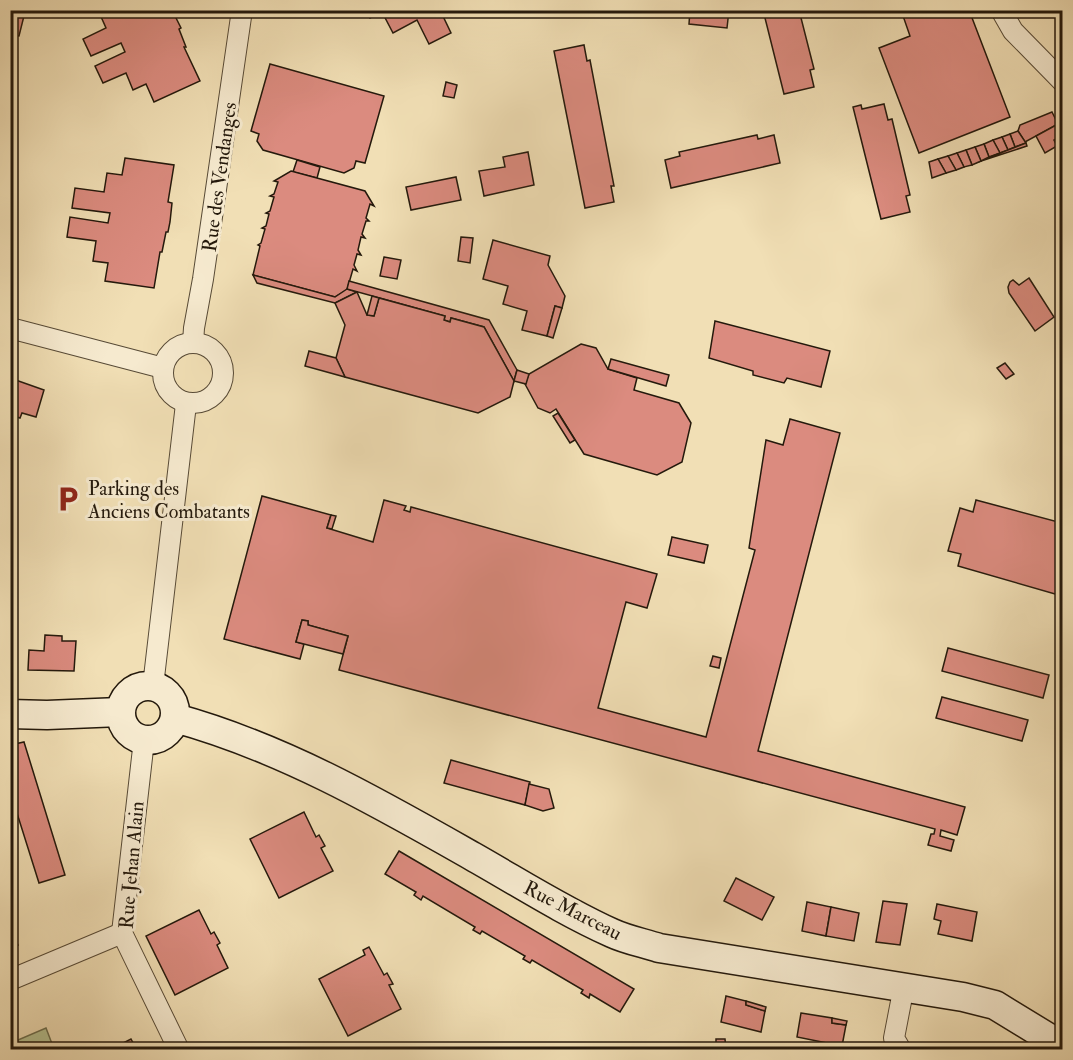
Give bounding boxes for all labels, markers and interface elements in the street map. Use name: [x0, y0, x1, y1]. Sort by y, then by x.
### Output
street label: Rue des Vendanges: [197, 101, 242, 253]
place label: Parking des Anciens Combatants: [87, 476, 250, 524]
parking icon: Parking des Anciens Combatants: [53, 484, 83, 514]
street label: Rue Jehan Alain: [113, 800, 150, 930]
street label: Rue Marceau: [519, 875, 626, 946]

